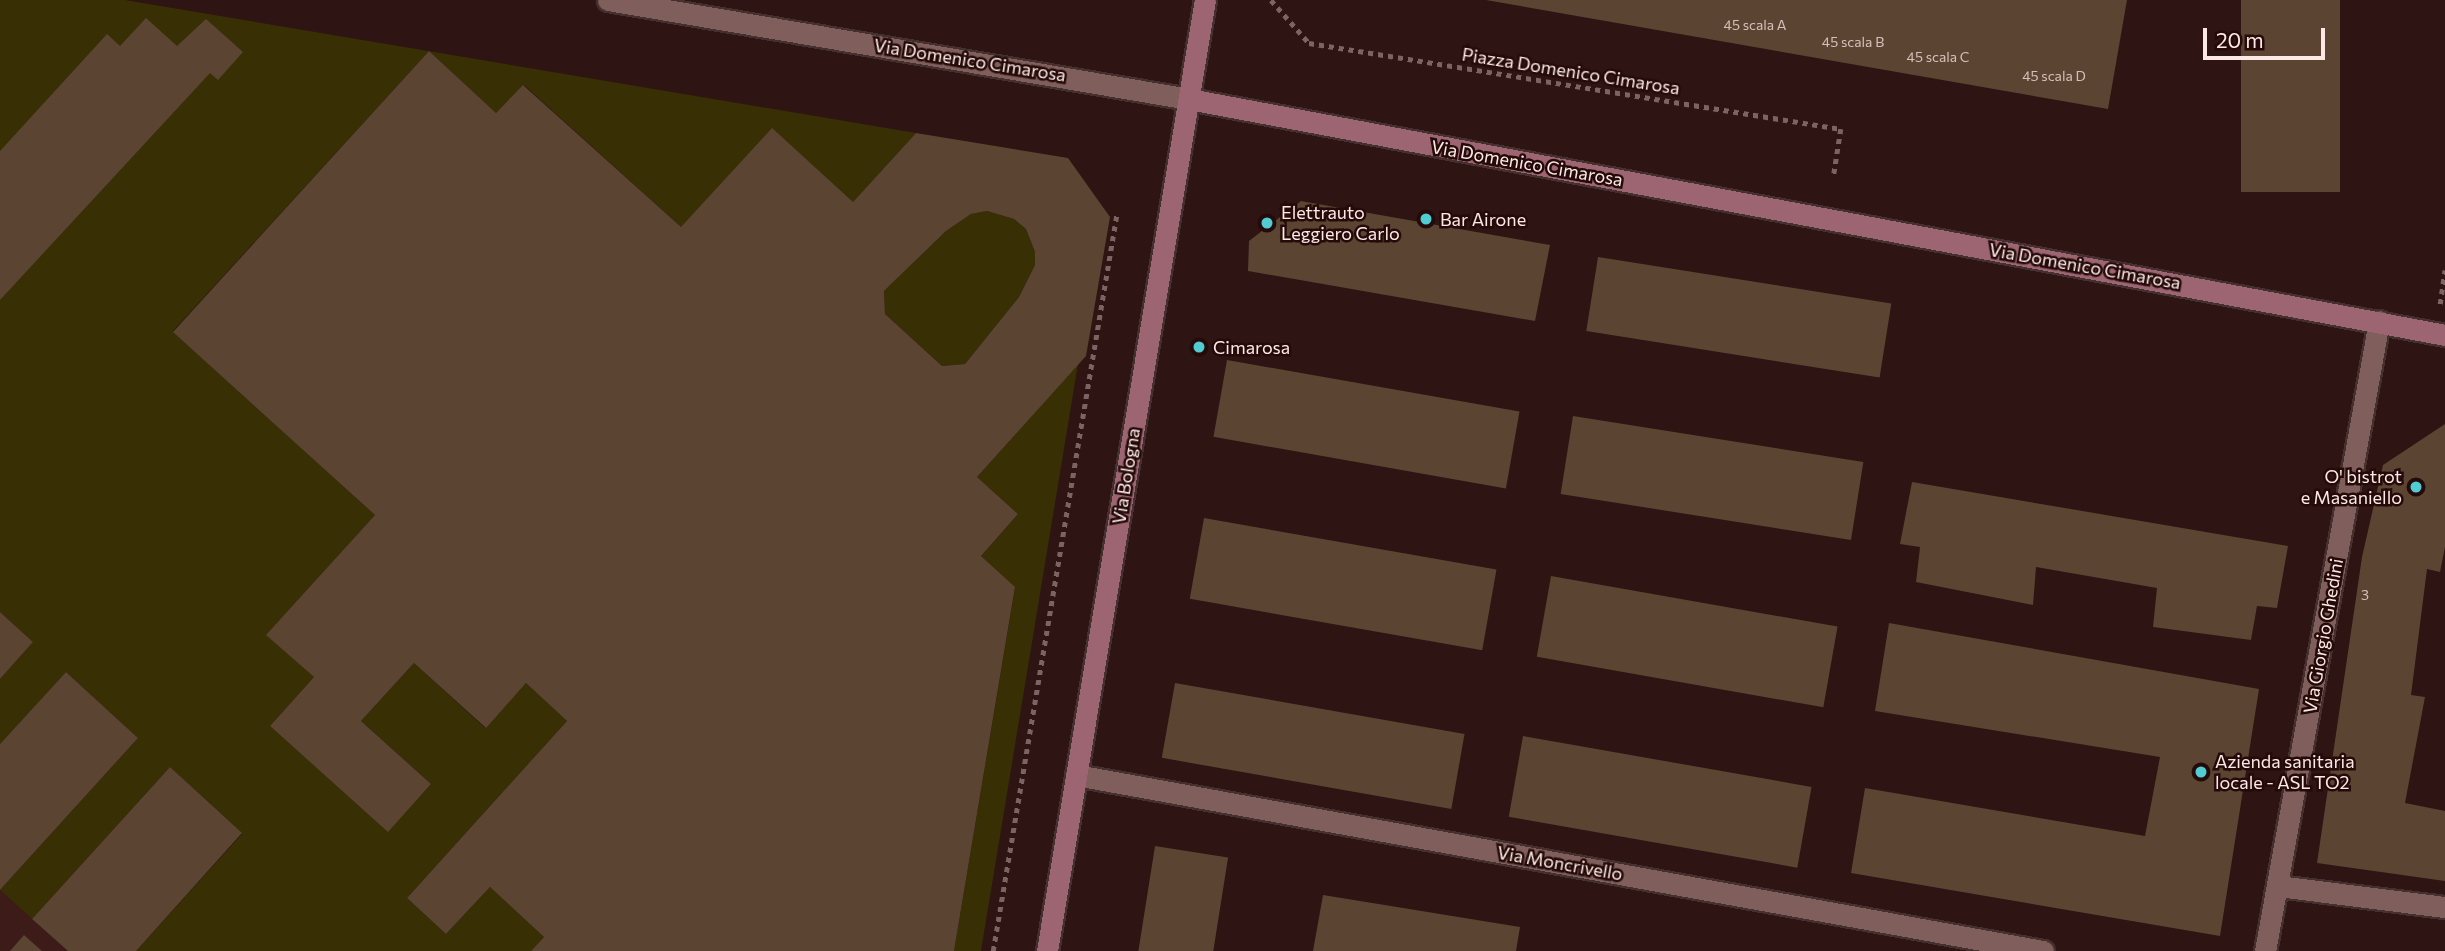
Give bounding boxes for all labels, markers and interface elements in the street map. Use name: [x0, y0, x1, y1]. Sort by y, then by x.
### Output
scale bar: [2207, 14, 2330, 58]
house number: 45 scala A: [1724, 17, 1786, 33]
text: 20 m: [2216, 27, 2264, 52]
street label: Via Domenico Cimarosa: [872, 34, 1068, 86]
house number: 45 scala B: [1822, 34, 1884, 50]
street label: Piazza Domenico Cimarosa: [1460, 43, 1682, 99]
house number: 45 scala C: [1907, 49, 1969, 65]
house number: 45 scala D: [2022, 68, 2086, 84]
street label: Via Domenico Cimarosa: [1429, 135, 1625, 191]
place label: Elettrauto Leggiero Carlo: [1281, 202, 1400, 244]
place label: Bar Airone: [1440, 208, 1526, 230]
marker: Bar Airone: [1418, 211, 1434, 227]
marker: Elettrauto Leggiero Carlo: [1259, 215, 1275, 231]
street label: Via Domenico Cimarosa: [1987, 238, 2183, 294]
place label: Cimarosa: [1213, 336, 1290, 358]
marker: Cimarosa: [1191, 339, 1207, 355]
street label: Via Bologna: [1108, 426, 1144, 526]
place label: O' bistrot e Masaniello: [2301, 466, 2402, 508]
marker: O' bistrot e Masaniello: [2408, 479, 2424, 495]
street label: Via Giorgio Ghedini: [2299, 557, 2347, 715]
house number: 3: [2361, 587, 2369, 603]
place label: Azienda sanitaria locale - ASL TO2: [2215, 751, 2355, 794]
marker: Azienda sanitaria locale - ASL TO2: [2193, 764, 2209, 780]
street label: Via Moncrivello: [1496, 841, 1624, 885]

